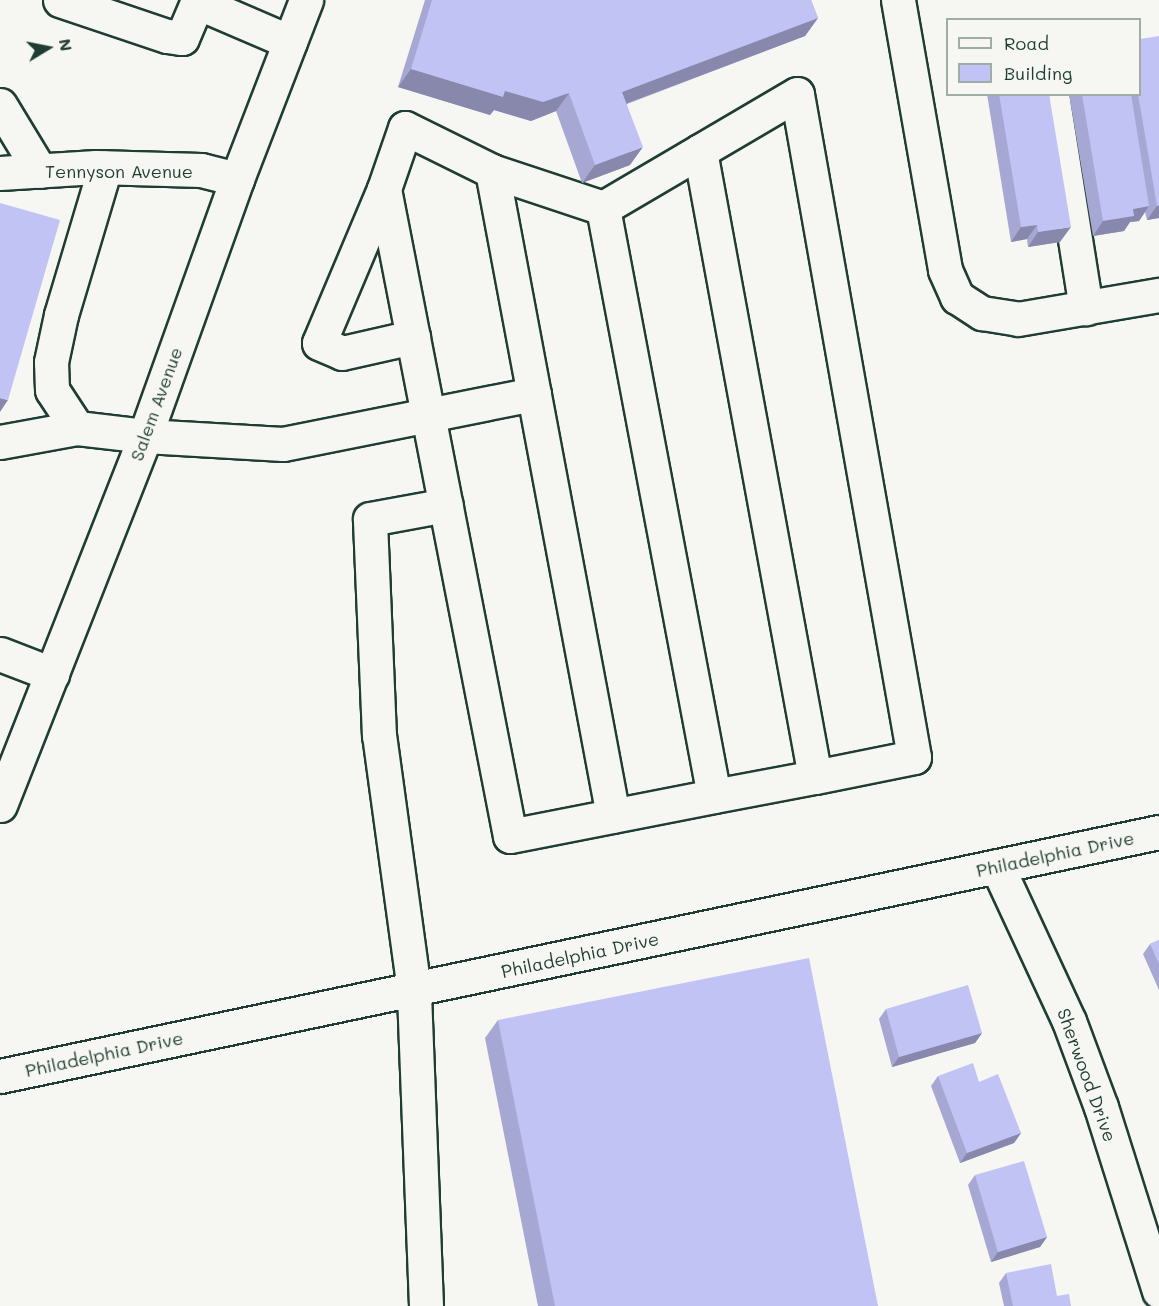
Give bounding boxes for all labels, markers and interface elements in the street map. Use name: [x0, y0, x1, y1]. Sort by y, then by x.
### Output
north arrow: [18, 18, 78, 78]
legend: [946, 18, 1141, 96]
text: Road: [1004, 31, 1049, 55]
text: N: [55, 37, 78, 53]
text: Building: [1004, 61, 1072, 85]
street label: Tennyson Avenue: [45, 160, 193, 182]
street label: Salem Avenue: [125, 344, 187, 464]
street label: Philadelphia Drive: [974, 827, 1136, 881]
street label: Philadelphia Drive: [499, 928, 661, 982]
street label: Sherwood Drive: [1053, 1005, 1121, 1145]
street label: Philadelphia Drive: [23, 1027, 185, 1081]

